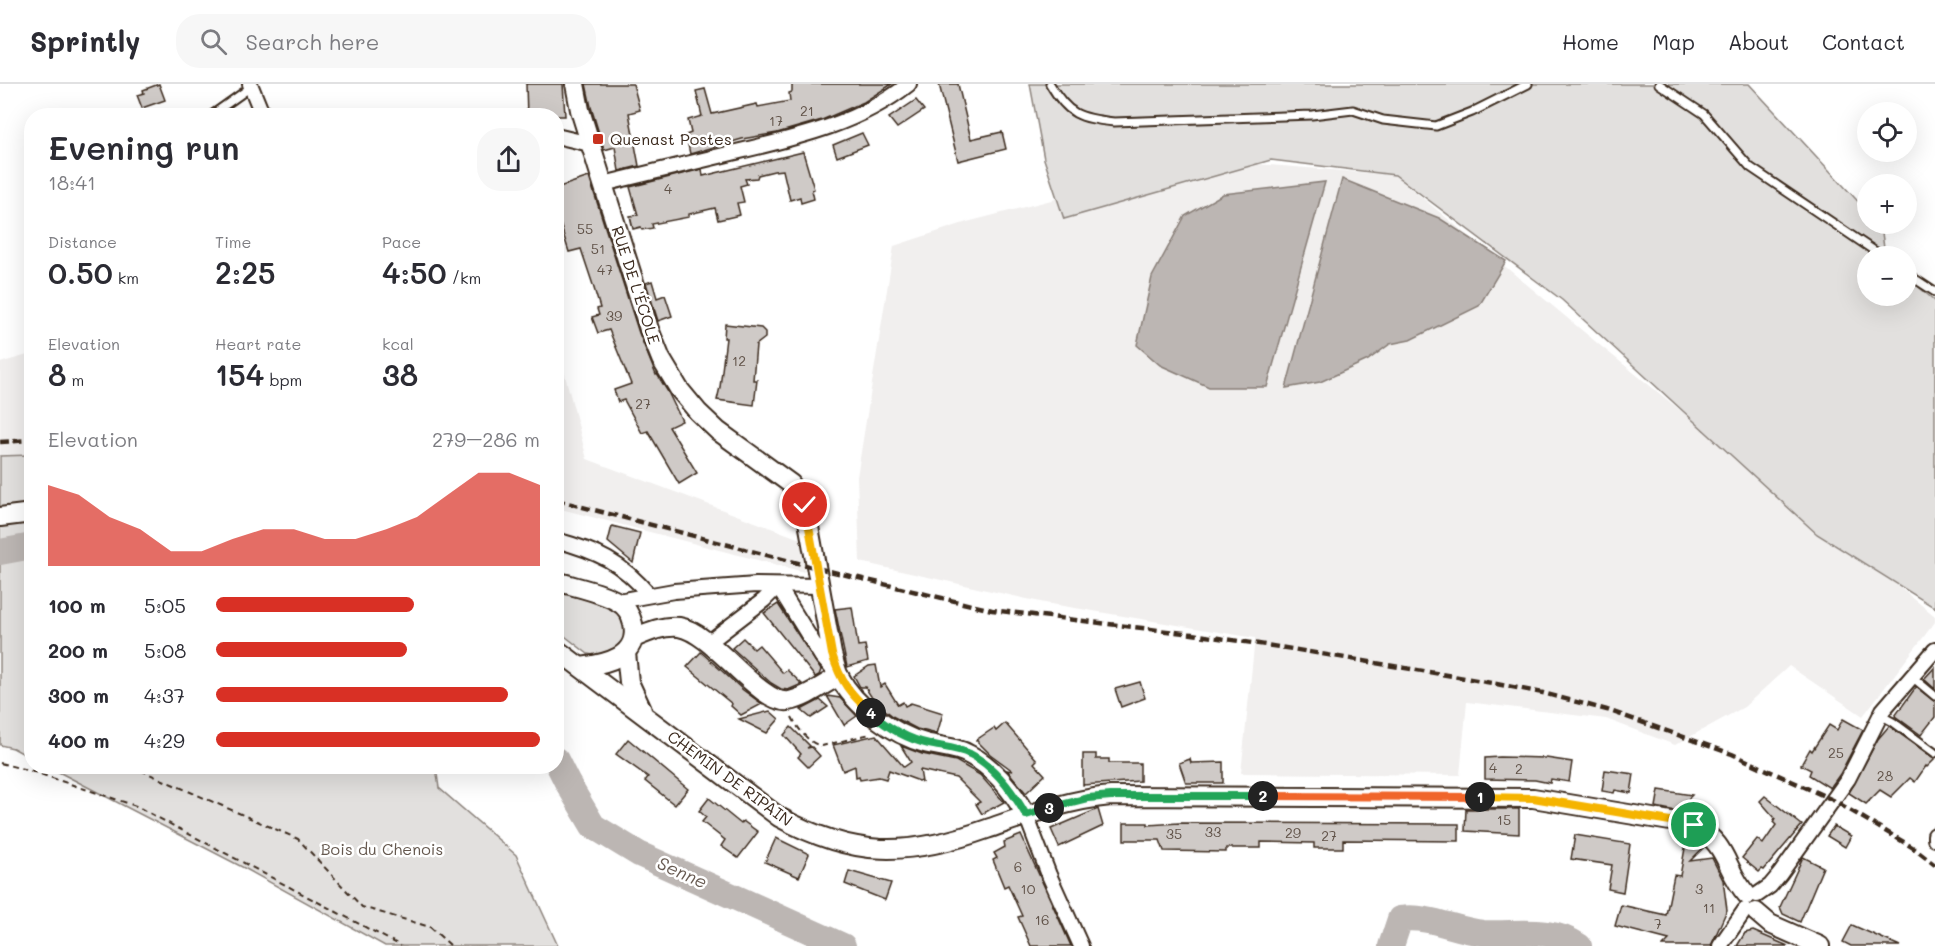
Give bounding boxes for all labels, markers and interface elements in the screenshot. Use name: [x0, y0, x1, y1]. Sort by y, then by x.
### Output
search box: [176, 14, 596, 68]
text: Sprintly: [30, 23, 140, 59]
icon: search: [197, 25, 230, 58]
text: Search here: [245, 27, 379, 56]
text: Home: [1562, 28, 1619, 55]
text: Map: [1652, 28, 1695, 55]
text: About: [1728, 28, 1789, 55]
text: Contact: [1822, 28, 1905, 55]
house number: 21: [800, 101, 814, 120]
map controls: [1857, 102, 1917, 306]
button: locate: [1857, 102, 1917, 162]
house number: 17: [769, 111, 783, 130]
text: Evening run: [48, 125, 240, 168]
button: share: [477, 128, 540, 191]
place label: Quenast Postes: [610, 128, 732, 149]
marker: Quenast Postes: [591, 132, 605, 146]
text: 18:41: [48, 169, 96, 195]
button: +: [1857, 174, 1917, 234]
house number: 4: [664, 179, 673, 198]
house number: 55: [577, 219, 593, 238]
street label: RUE DE L'ÉCOLE: [607, 223, 666, 347]
text: Distance: [48, 231, 117, 252]
text: Time: [215, 231, 251, 252]
text: Pace: [382, 231, 421, 252]
house number: 51: [591, 239, 605, 258]
button: −: [1857, 246, 1917, 306]
text: 0.50: [48, 252, 113, 292]
text: 2:25: [215, 252, 275, 292]
text: 4:50: [382, 252, 447, 292]
house number: 47: [597, 260, 613, 279]
text: km: [113, 267, 139, 288]
text: /km: [447, 267, 481, 288]
house number: 39: [606, 306, 622, 325]
text: Elevation: [48, 333, 120, 354]
text: Heart rate: [215, 333, 301, 354]
text: kcal: [382, 333, 414, 354]
house number: 12: [732, 351, 746, 370]
text: 8: [48, 354, 66, 394]
text: 154: [215, 354, 264, 394]
text: 38: [382, 354, 418, 394]
text: m: [66, 369, 84, 390]
text: bpm: [264, 369, 302, 390]
house number: 27: [635, 394, 651, 413]
text: Elevation: [48, 426, 138, 452]
text: 279–286 m: [432, 426, 540, 452]
pin: [779, 479, 830, 530]
icon: check: [788, 488, 821, 521]
text: 100 m: [48, 592, 106, 618]
text: 5:05: [144, 592, 186, 618]
text: 200 m: [48, 637, 108, 663]
text: 5:08: [144, 637, 186, 663]
text: 300 m: [48, 682, 109, 708]
text: 4:37: [144, 682, 185, 708]
pin: 4: [856, 698, 886, 728]
text: 4: [866, 702, 876, 723]
street label: CHEMIN DE RIPAIN: [664, 725, 797, 830]
text: 400 m: [48, 727, 109, 753]
text: 4:29: [144, 727, 185, 753]
house number: 25: [1828, 743, 1844, 762]
house number: 4: [1489, 758, 1498, 777]
house number: 2: [1515, 759, 1523, 778]
house number: 28: [1877, 766, 1893, 785]
pin: 2: [1248, 781, 1278, 811]
pin: 1: [1465, 782, 1495, 812]
text: 2: [1259, 785, 1267, 806]
text: 1: [1476, 786, 1484, 807]
pin: 3: [1034, 793, 1064, 823]
text: 3: [1044, 797, 1054, 818]
pin: [1668, 799, 1719, 850]
icon: arrive: [1677, 808, 1710, 841]
house number: 15: [1497, 810, 1511, 829]
house number: 33: [1205, 822, 1221, 841]
house number: 29: [1285, 823, 1301, 842]
house number: 35: [1166, 824, 1182, 843]
house number: 27: [1321, 826, 1337, 845]
park label: Bois du Chenois: [321, 838, 443, 859]
water label: Senne: [654, 850, 711, 894]
house number: 6: [1014, 857, 1022, 876]
house number: 10: [1021, 879, 1036, 898]
house number: 3: [1695, 879, 1703, 898]
house number: 11: [1703, 898, 1715, 917]
house number: 16: [1035, 910, 1049, 929]
house number: 7: [1654, 914, 1662, 933]

